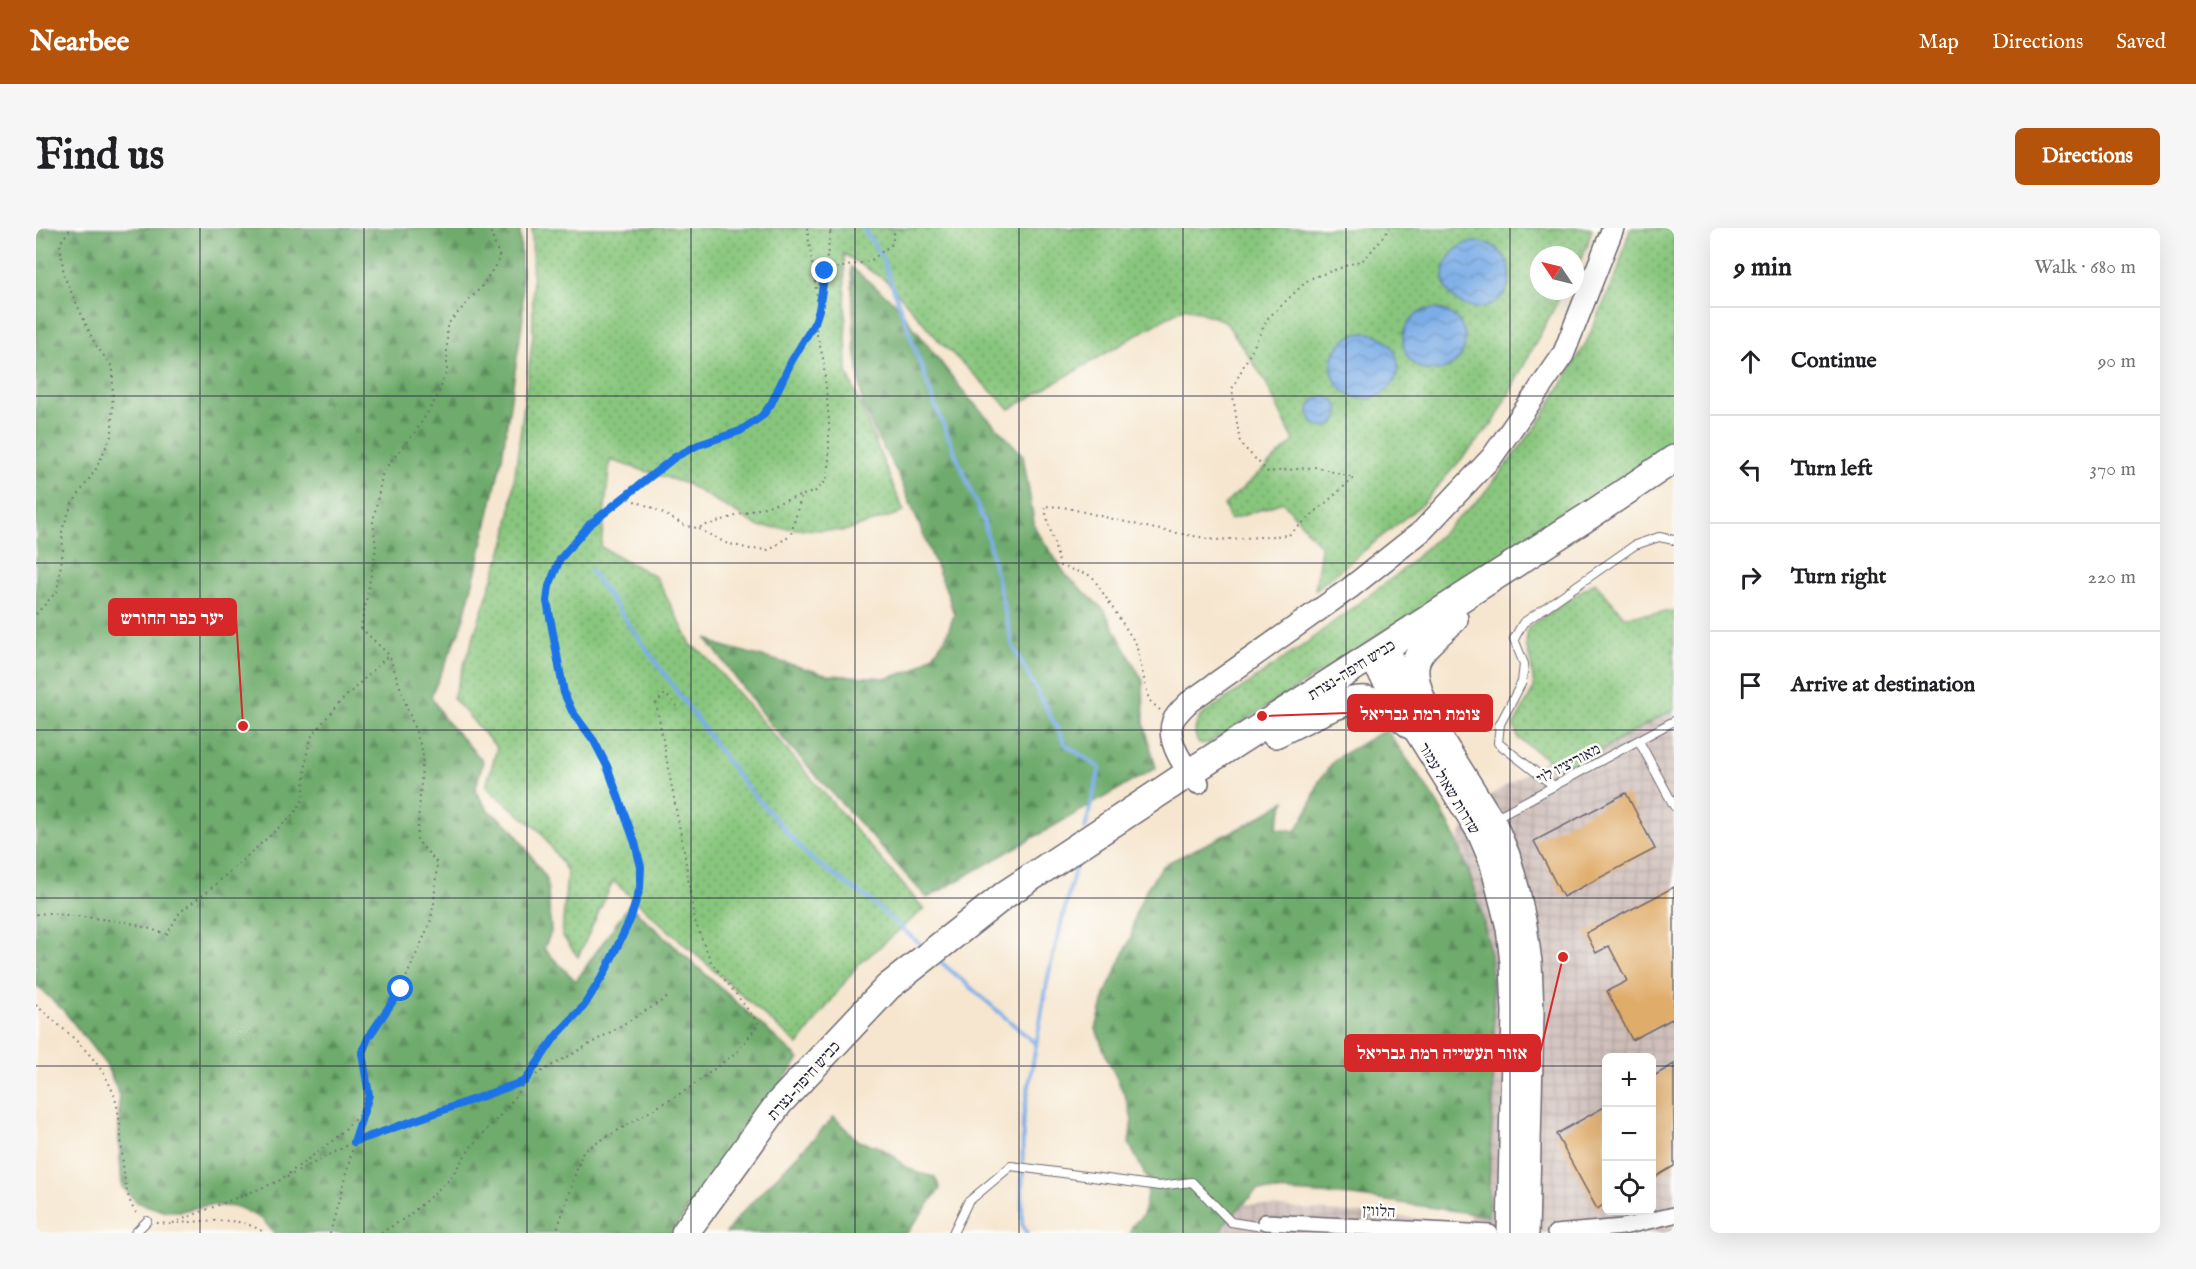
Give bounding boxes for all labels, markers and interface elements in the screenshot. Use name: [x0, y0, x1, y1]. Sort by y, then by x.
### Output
text: Nearbee: [30, 25, 129, 60]
text: Map: [1919, 29, 1959, 56]
text: Directions: [1992, 29, 2083, 56]
text: Saved: [2116, 29, 2166, 56]
button: Directions: [2015, 128, 2160, 185]
text: Find us: [36, 130, 164, 183]
north arrow: [1530, 246, 1584, 300]
text: 9 min: [1734, 251, 1792, 284]
text: Walk · 680 m: [2034, 255, 2136, 280]
route end: [811, 257, 837, 283]
icon: ahead: [1734, 345, 1767, 378]
text: Continue: [1791, 347, 1877, 375]
text: 90 m: [2098, 349, 2136, 374]
icon: left: [1734, 453, 1767, 486]
text: Turn left: [1791, 455, 1873, 483]
text: 370 m: [2090, 457, 2136, 482]
icon: right: [1734, 561, 1767, 594]
text: Turn right: [1791, 563, 1886, 591]
text: 220 m: [2088, 565, 2136, 590]
callout: יער כפר החורש: [109, 599, 236, 635]
text: יער כפר החורש: [121, 608, 223, 631]
street label: כביש חיפה-נצרת: [1304, 636, 1400, 706]
icon: arrive: [1734, 669, 1767, 702]
text: Arrive at destination: [1791, 671, 1975, 699]
callout: צומת רמת גבריאל: [1348, 695, 1492, 731]
text: צומת רמת גבריאל: [1360, 704, 1480, 727]
street label: שדרות שאול עמור: [1413, 740, 1484, 839]
street label: מאוריציו לוי: [1533, 740, 1604, 790]
route start: [387, 975, 413, 1001]
callout: אזור תעשייה רמת גבריאל: [1345, 1035, 1540, 1071]
street label: כביש חיפה-נצרת: [764, 1038, 845, 1125]
text: אזור תעשייה רמת גבריאל: [1357, 1043, 1527, 1066]
map controls: [1602, 1053, 1656, 1215]
button: +: [1602, 1053, 1656, 1107]
button: −: [1602, 1107, 1656, 1161]
button: locate: [1602, 1161, 1656, 1215]
street label: הלווין: [1362, 1201, 1396, 1223]

